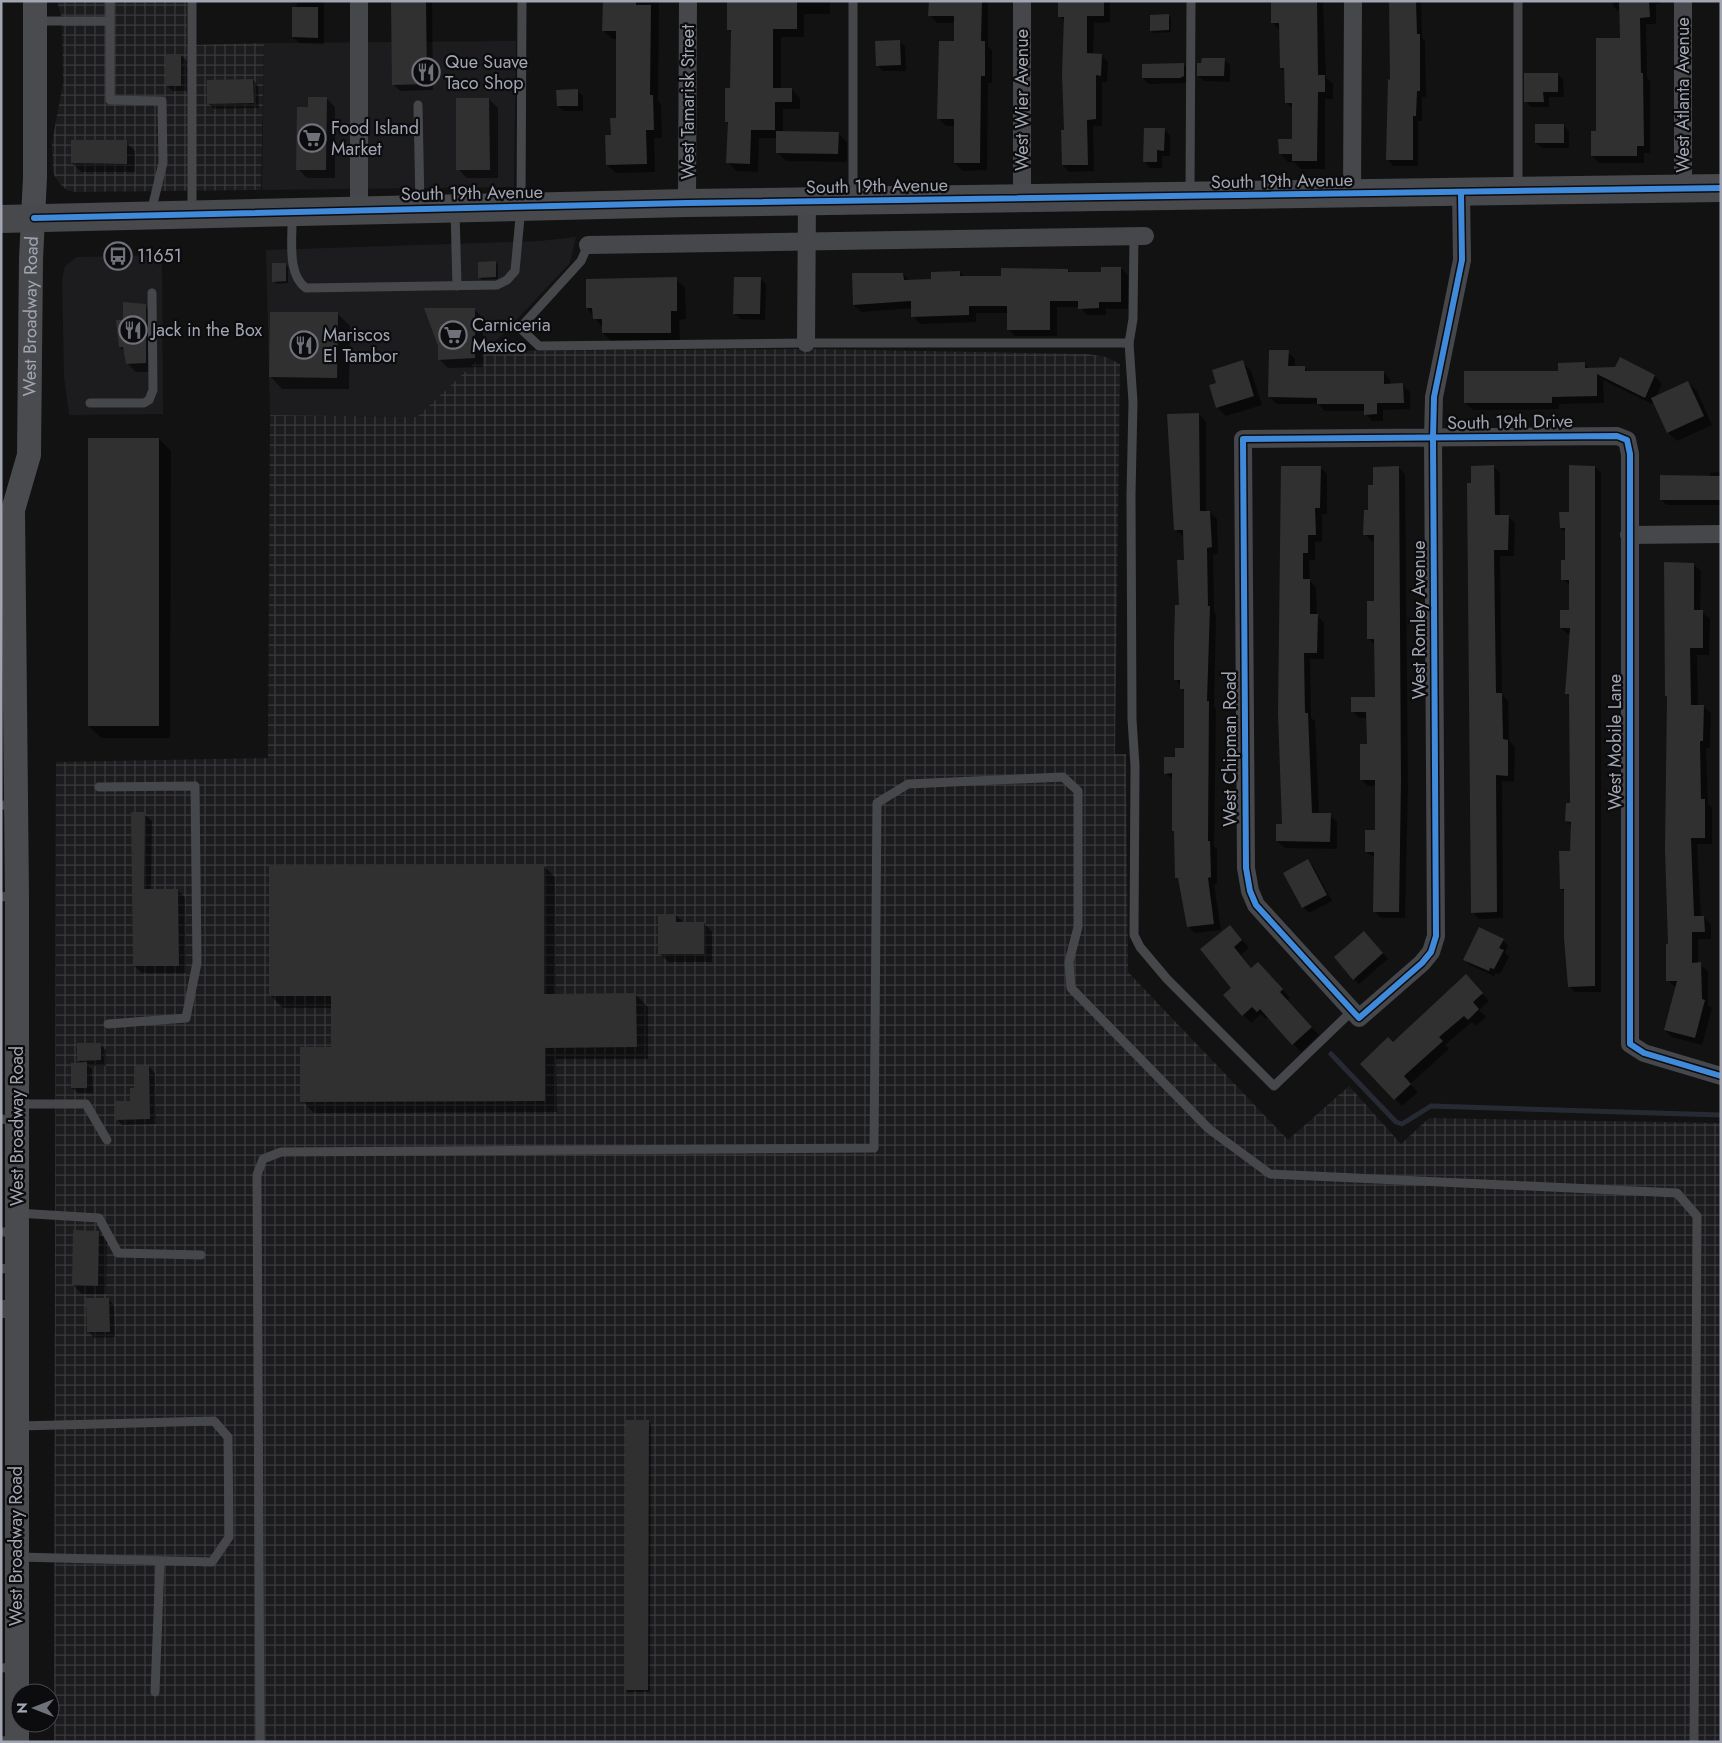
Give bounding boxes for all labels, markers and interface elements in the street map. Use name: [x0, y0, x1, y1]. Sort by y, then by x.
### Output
street label: West Atlanta Avenue: [1670, 17, 1696, 173]
street label: West Tamarisk Street: [675, 24, 701, 179]
street label: West Wier Avenue: [1009, 29, 1035, 171]
place label: Que Suave Taco Shop: [445, 49, 528, 96]
restaurant icon: Que Suave Taco Shop: [411, 57, 441, 87]
place label: Food Island Market: [331, 115, 419, 162]
supermarket icon: Food Island Market: [297, 123, 327, 153]
street label: South 19th Avenue: [1211, 167, 1353, 195]
street label: South 19th Avenue: [806, 172, 948, 200]
street label: South 19th Avenue: [401, 179, 543, 207]
street label: West Broadway Road: [17, 236, 45, 397]
bus stop icon: 11651: [103, 241, 133, 271]
place label: 11651: [137, 243, 182, 269]
place label: Carniceria Mexico: [472, 312, 551, 359]
restaurant icon: Jack in the Box: [118, 315, 148, 345]
place label: Jack in the Box: [150, 317, 262, 343]
supermarket icon: Carniceria Mexico: [438, 320, 468, 350]
place label: Mariscos El Tambor: [323, 322, 399, 369]
restaurant icon: Mariscos El Tambor: [289, 330, 319, 360]
street label: South 19th Drive: [1447, 408, 1573, 436]
street label: West Romley Avenue: [1406, 540, 1432, 700]
street label: West Chipman Road: [1217, 671, 1243, 827]
street label: West Mobile Lane: [1602, 674, 1628, 810]
street label: West Broadway Road: [4, 1046, 30, 1206]
street label: West Broadway Road: [3, 1466, 29, 1626]
north arrow: [10, 1683, 60, 1733]
text: N: [12, 1702, 32, 1714]

